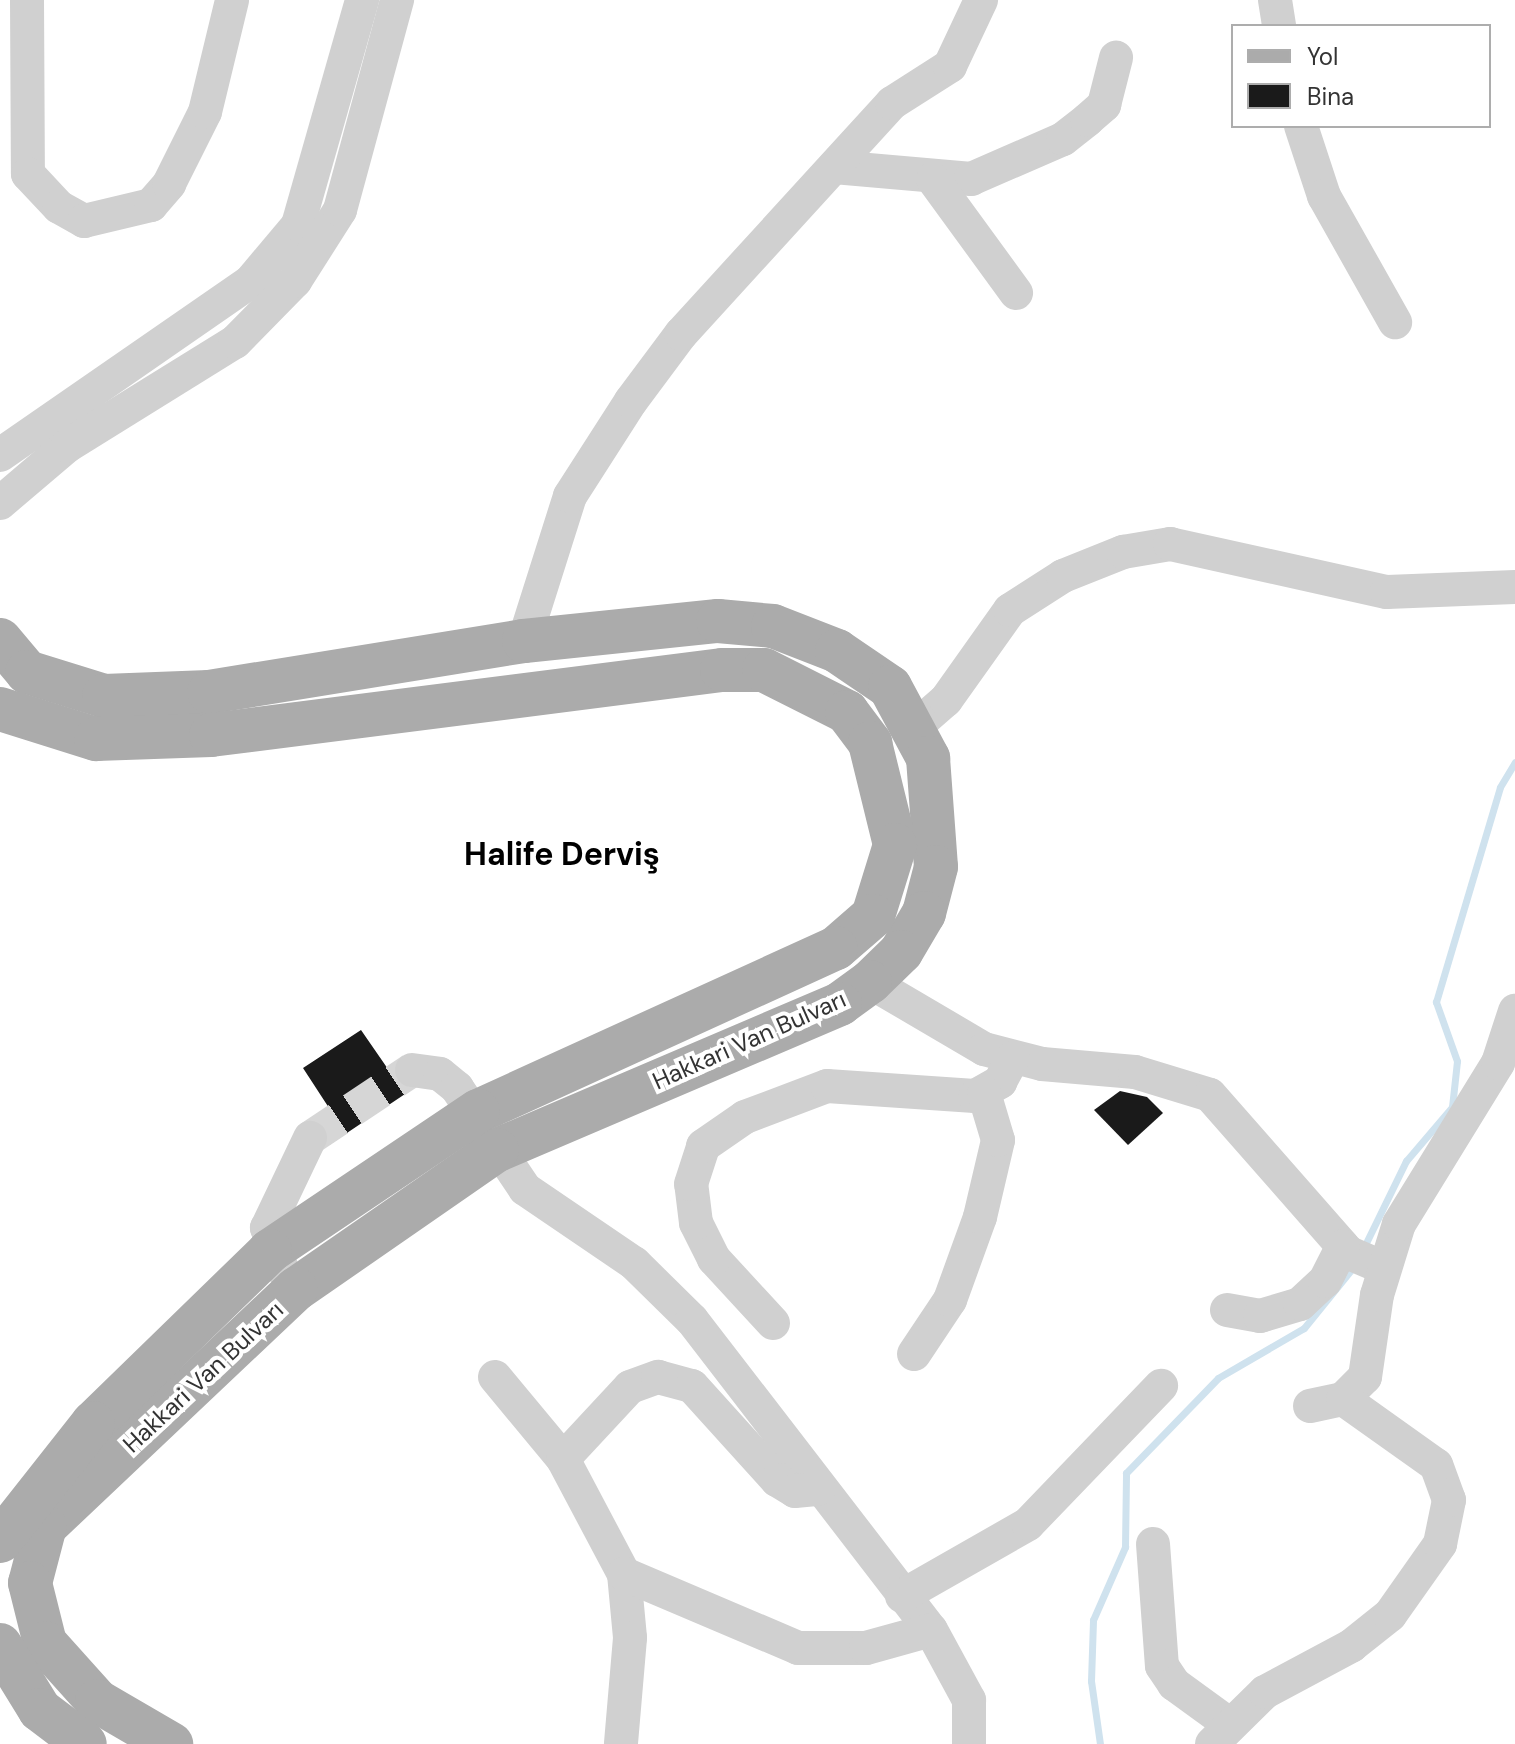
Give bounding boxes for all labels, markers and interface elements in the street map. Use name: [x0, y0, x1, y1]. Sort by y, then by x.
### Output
legend: [1231, 24, 1491, 128]
text: Yol: [1307, 41, 1338, 72]
text: Bina: [1307, 81, 1354, 112]
district label: Halife Derviş: [464, 835, 660, 873]
street label: Hakkari Van Bulvarı: [648, 984, 850, 1096]
street label: Hakkari Van Bulvarı: [117, 1295, 289, 1459]

